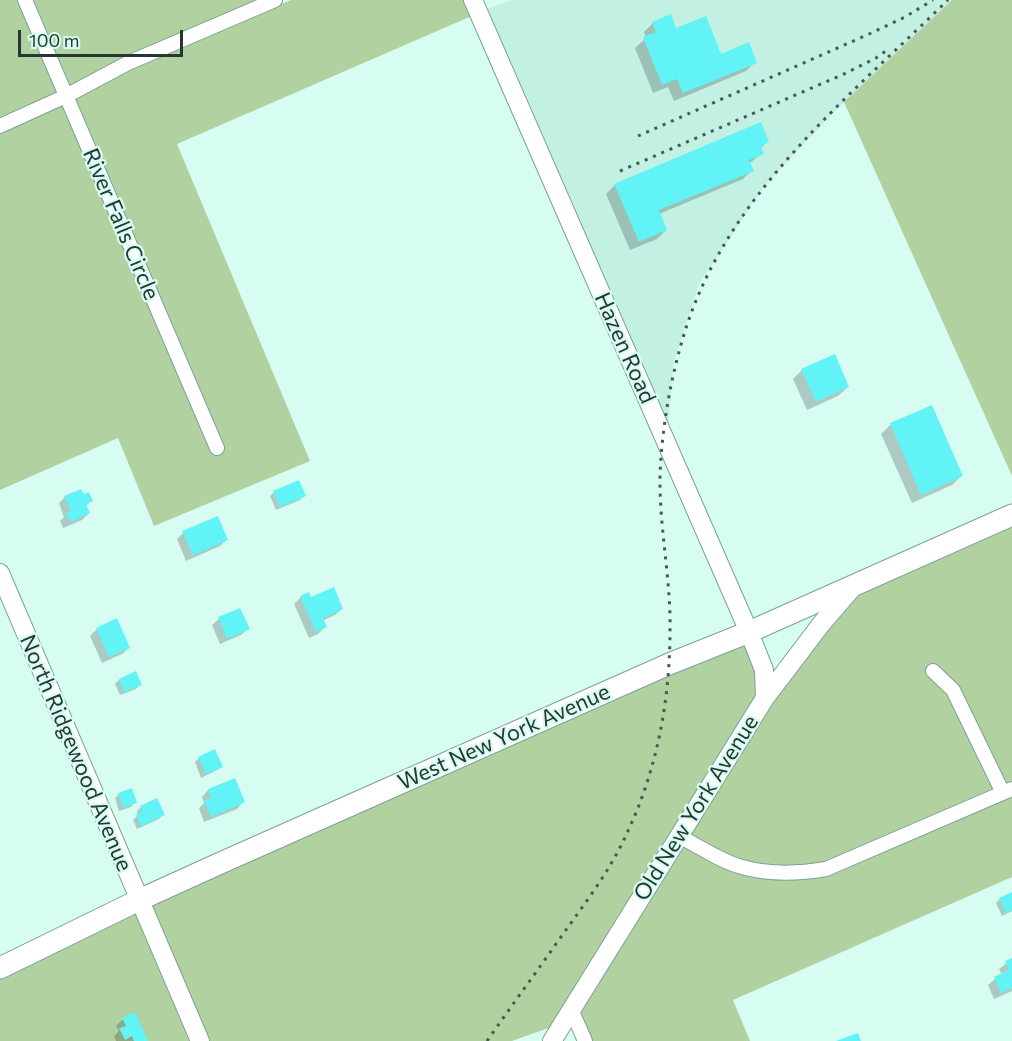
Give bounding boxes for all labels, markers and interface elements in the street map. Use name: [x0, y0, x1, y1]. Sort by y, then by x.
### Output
scale bar: [21, 18, 186, 56]
text: 100 m: [29, 29, 79, 51]
street label: River Falls Circle: [77, 144, 165, 304]
street label: Hazen Road: [589, 288, 661, 408]
street label: North Ridgewood Avenue: [14, 631, 138, 875]
street label: West New York Avenue: [394, 678, 614, 796]
street label: Old New York Avenue: [628, 710, 764, 906]

